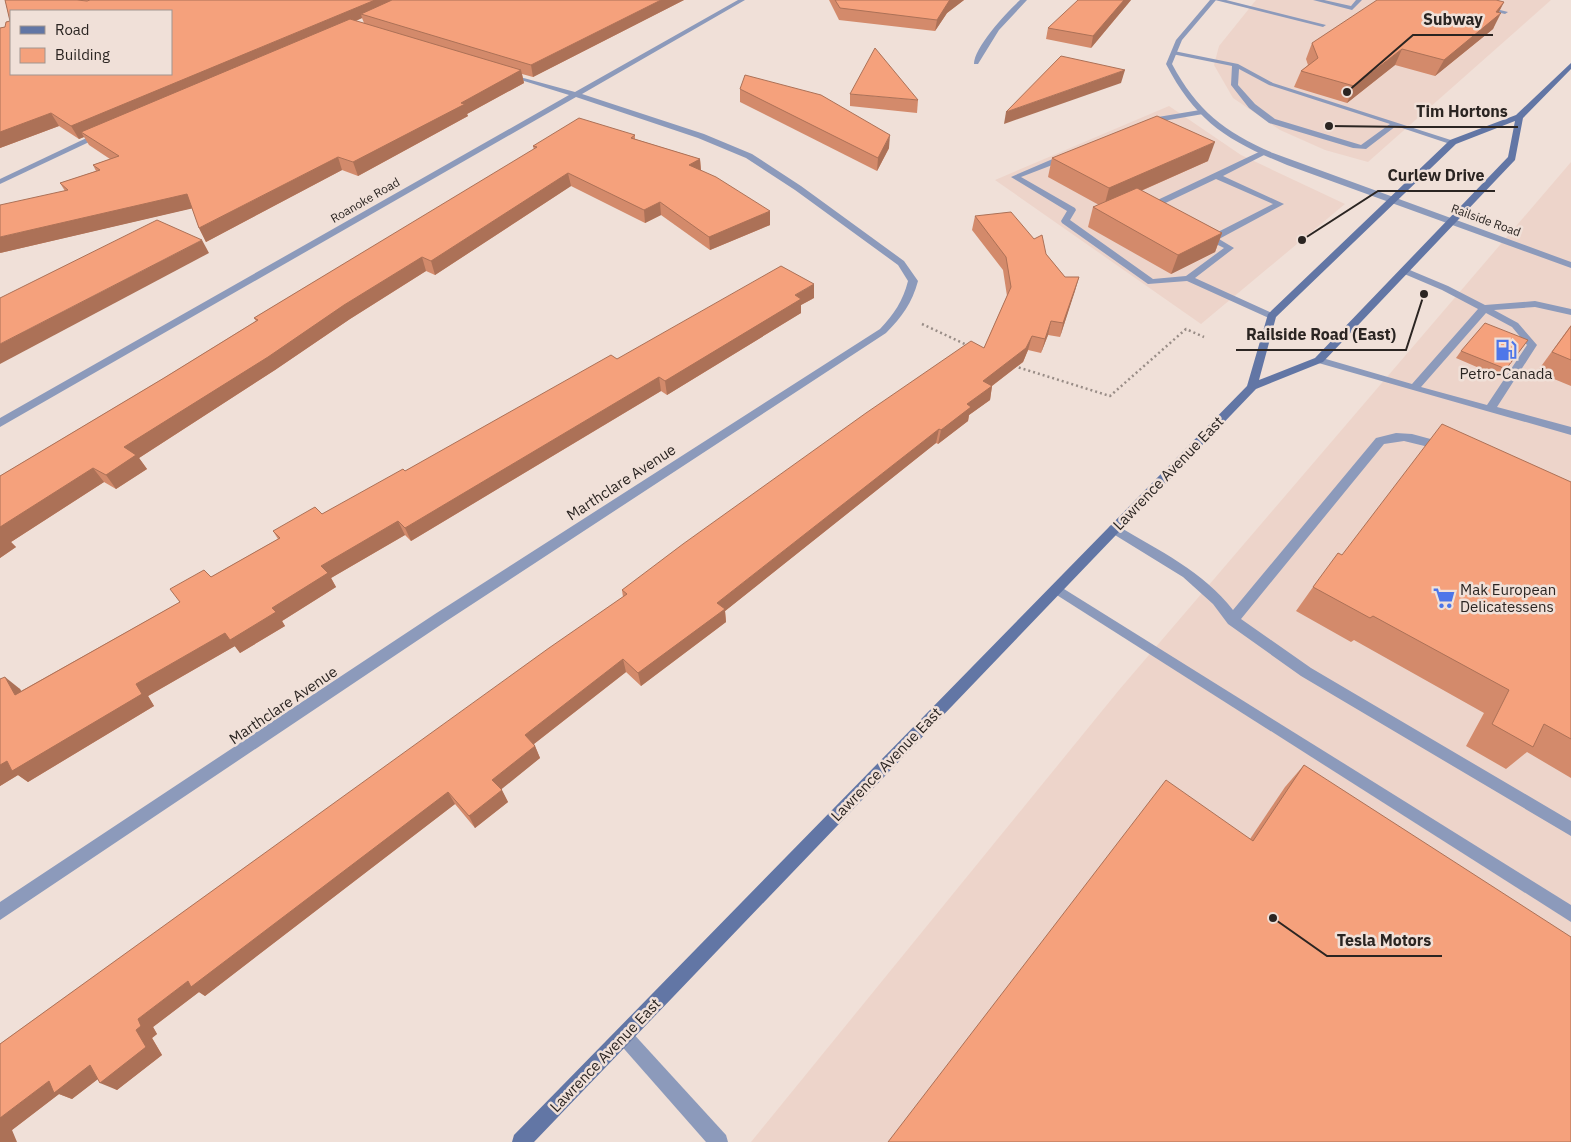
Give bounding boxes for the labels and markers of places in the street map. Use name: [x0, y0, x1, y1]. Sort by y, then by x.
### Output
callout: Subway: [1413, 4, 1493, 35]
callout: Tim Hortons: [1406, 96, 1518, 127]
callout: Curlew Drive: [1378, 160, 1495, 191]
callout: Railside Road (East): [1236, 319, 1406, 350]
fuel station icon: Petro-Canada: [1493, 337, 1519, 363]
place label: Petro-Canada: [1459, 364, 1553, 383]
place label: Mak European Delicatessens: [1460, 580, 1556, 616]
supermarket icon: Mak European Delicatessens: [1431, 585, 1457, 611]
callout: Tesla Motors: [1327, 925, 1442, 956]

